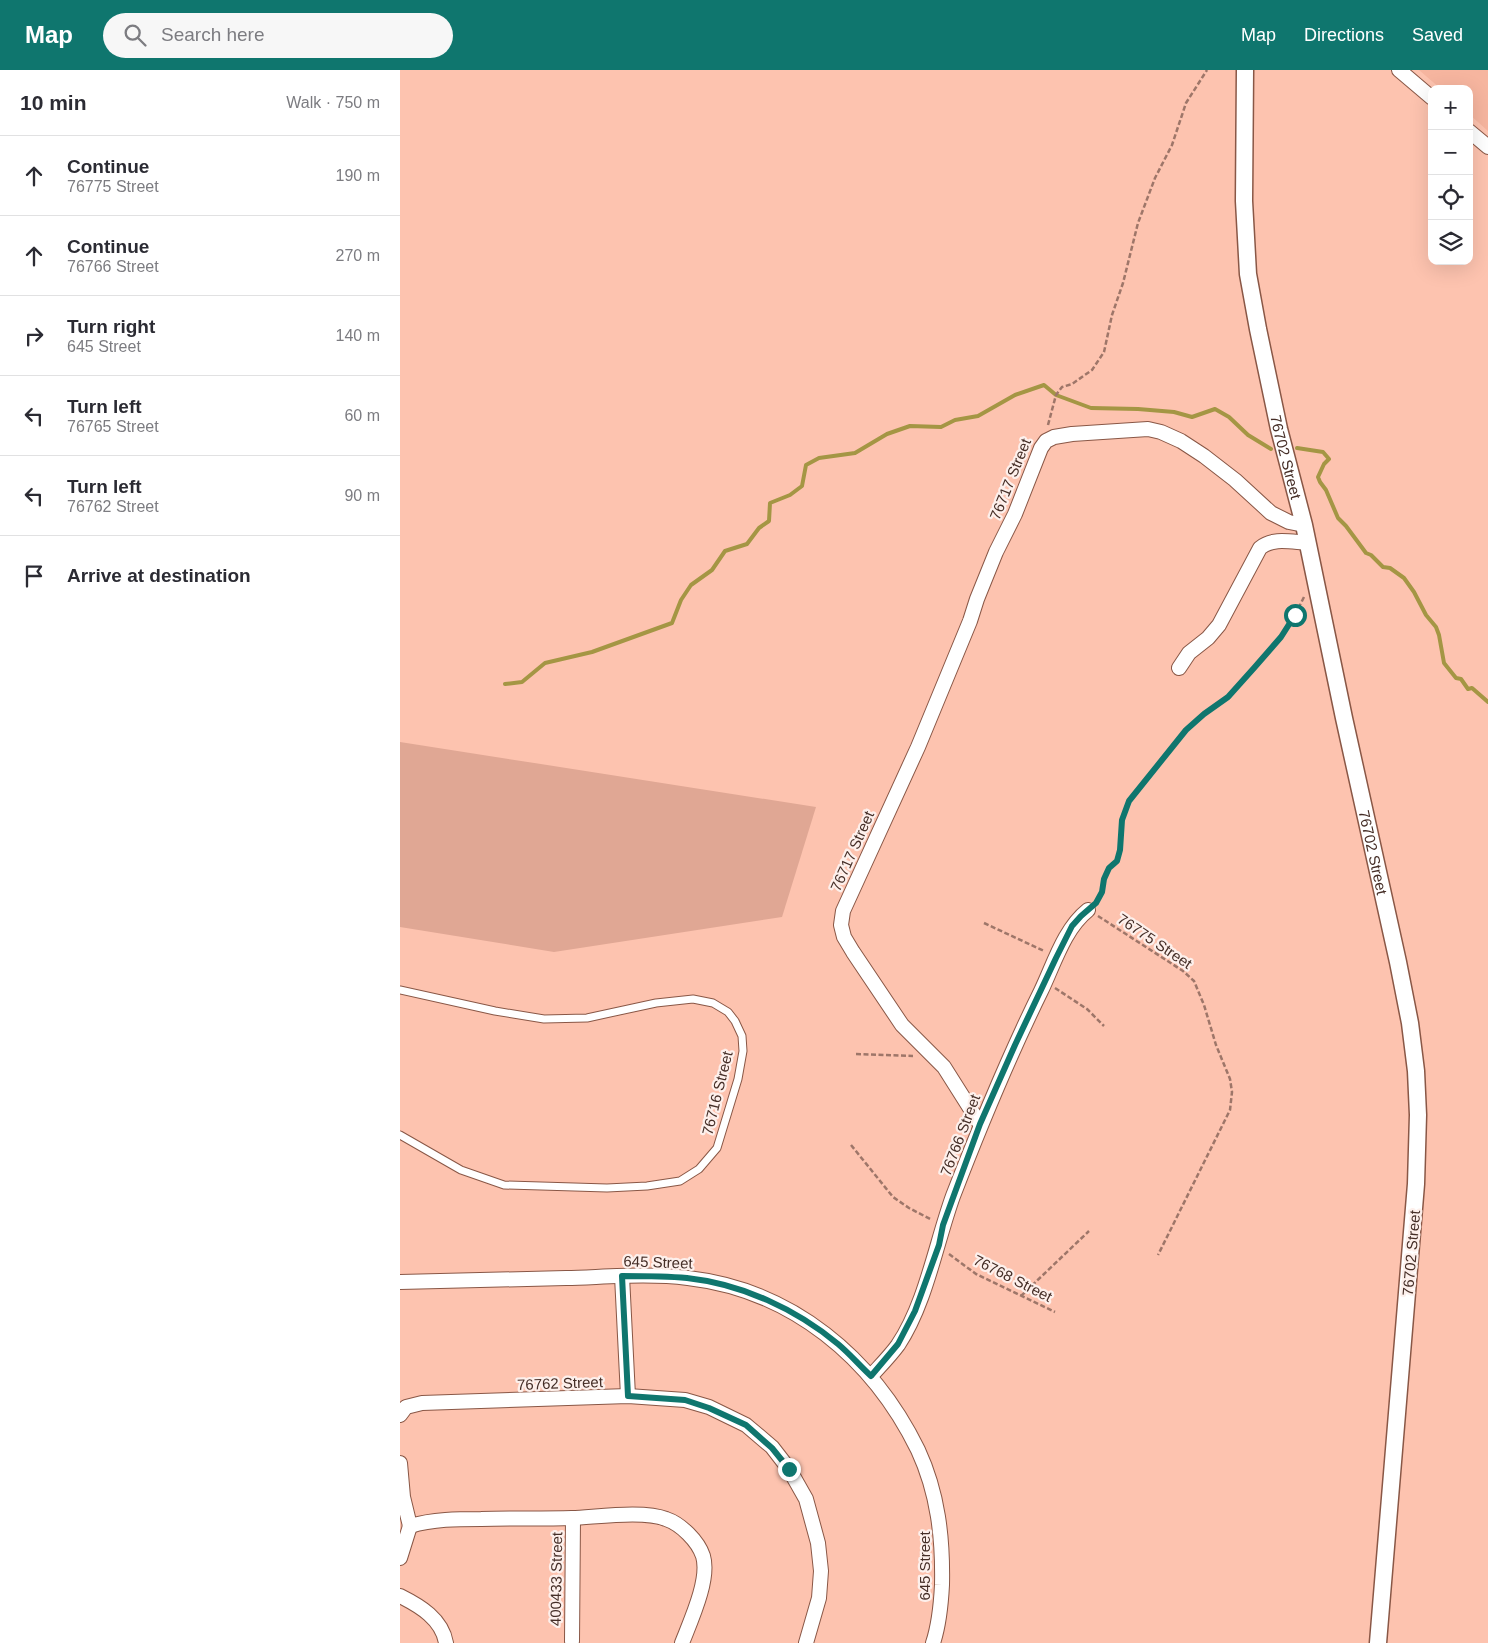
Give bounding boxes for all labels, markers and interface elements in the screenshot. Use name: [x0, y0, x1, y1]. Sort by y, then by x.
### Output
search box: [103, 13, 453, 58]
text: Map: [25, 21, 73, 48]
icon: search: [121, 21, 149, 49]
text: Search here: [161, 24, 265, 45]
text: Map: [1241, 25, 1276, 45]
text: Directions: [1304, 25, 1384, 45]
text: Saved: [1412, 25, 1463, 45]
map controls: [1428, 85, 1473, 265]
button: +: [1428, 85, 1473, 130]
text: 10 min: [20, 91, 87, 114]
text: Walk · 750 m: [286, 94, 380, 111]
button: −: [1428, 130, 1473, 175]
text: Continue: [67, 156, 149, 177]
icon: ahead: [20, 162, 48, 190]
text: 190 m: [336, 167, 380, 184]
button: locate: [1428, 175, 1473, 220]
text: 76775 Street: [67, 178, 159, 195]
button: layers: [1428, 220, 1473, 265]
text: Continue: [67, 236, 149, 257]
icon: ahead: [20, 242, 48, 270]
text: 270 m: [336, 247, 380, 264]
text: 76766 Street: [67, 258, 159, 275]
text: Turn right: [67, 316, 155, 337]
icon: right: [20, 322, 48, 350]
text: 140 m: [336, 327, 380, 344]
text: 645 Street: [67, 338, 141, 355]
text: Turn left: [67, 396, 142, 417]
icon: left: [20, 402, 48, 430]
text: 60 m: [344, 407, 380, 424]
street label: 76702 Street: [1268, 413, 1306, 501]
text: 76765 Street: [67, 418, 159, 435]
street label: 76717 Street: [986, 435, 1034, 522]
text: Turn left: [67, 476, 142, 497]
icon: left: [20, 482, 48, 510]
text: 90 m: [344, 487, 380, 504]
text: 76762 Street: [67, 498, 159, 515]
icon: arrive: [20, 562, 48, 590]
text: Arrive at destination: [67, 565, 251, 586]
route start: [1284, 604, 1307, 627]
street label: 76717 Street: [827, 808, 878, 894]
street label: 76702 Street: [1356, 808, 1391, 897]
street label: 76775 Street: [1115, 910, 1196, 973]
street label: 76716 Street: [698, 1048, 736, 1137]
street label: 76766 Street: [937, 1091, 984, 1178]
street label: 76702 Street: [1399, 1209, 1423, 1297]
street label: 76768 Street: [971, 1251, 1056, 1305]
street label: 645 Street: [623, 1252, 694, 1272]
street label: 76762 Street: [517, 1373, 604, 1393]
route end: [778, 1458, 801, 1481]
street label: 400433 Street: [547, 1531, 565, 1626]
street label: 645 Street: [916, 1531, 933, 1601]

